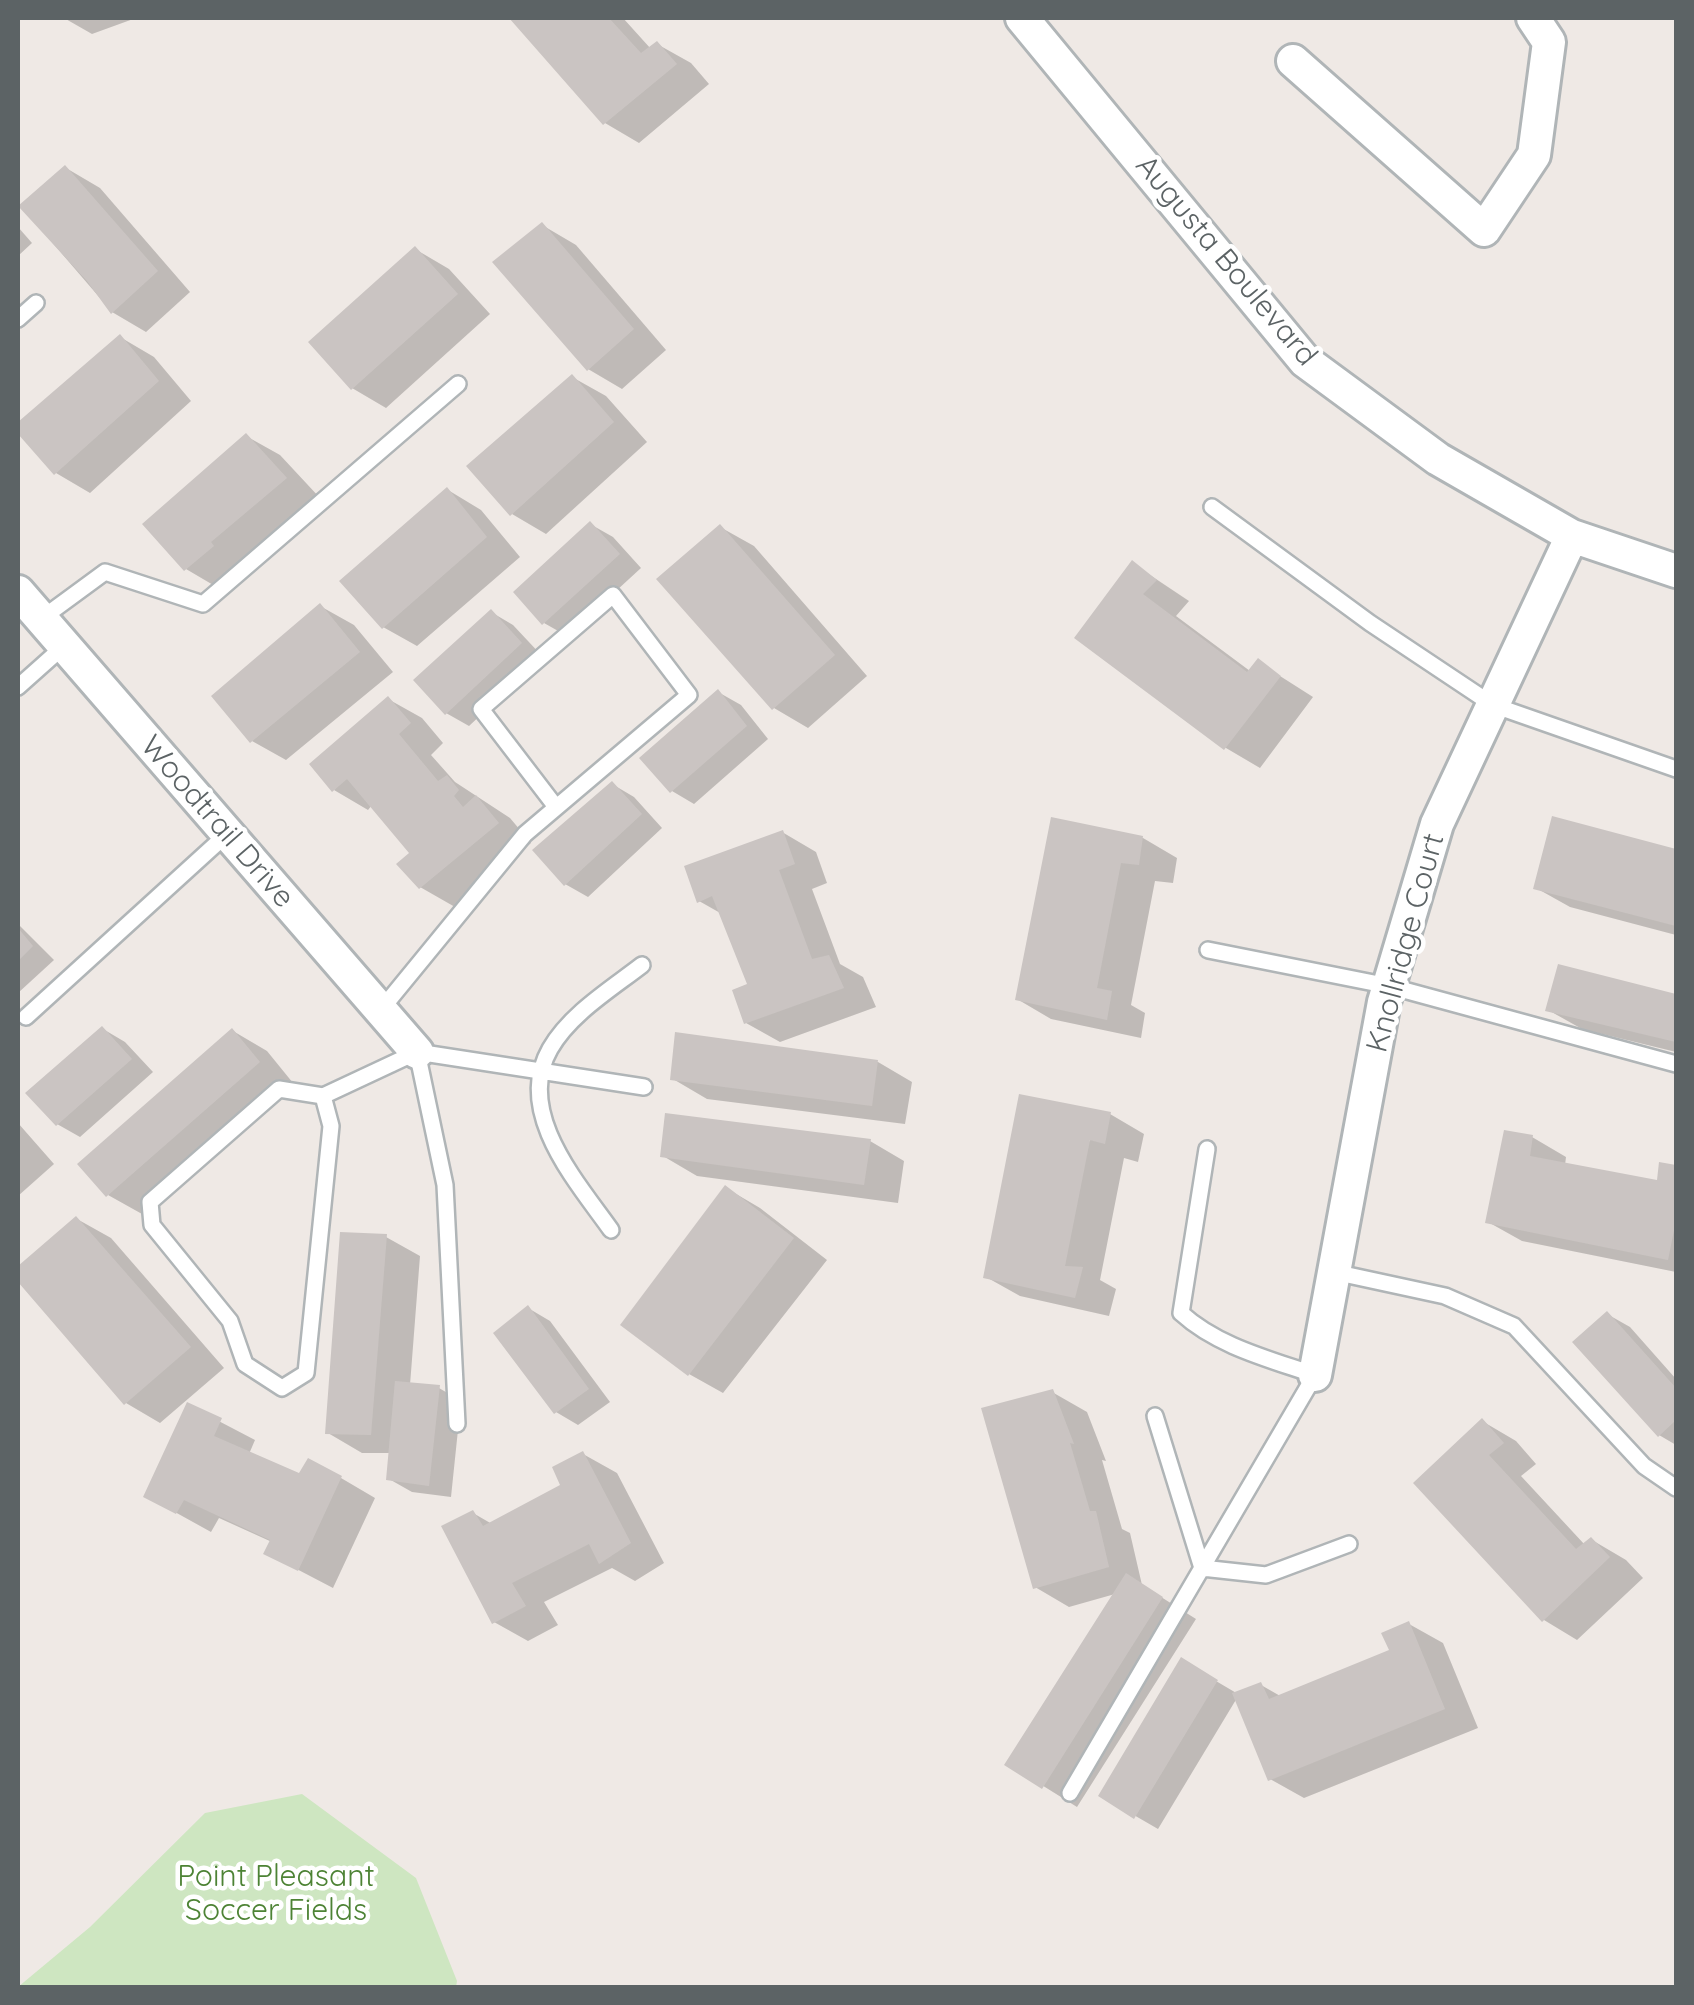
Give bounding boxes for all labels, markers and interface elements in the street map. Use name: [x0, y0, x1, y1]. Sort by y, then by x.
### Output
street label: Augusta Boulevard: [1128, 149, 1324, 373]
street label: Woodtrail Drive: [132, 729, 302, 915]
street label: Knollridge Court: [1359, 830, 1453, 1056]
park label: Point Pleasant Soccer Fields: [177, 1859, 375, 1930]

